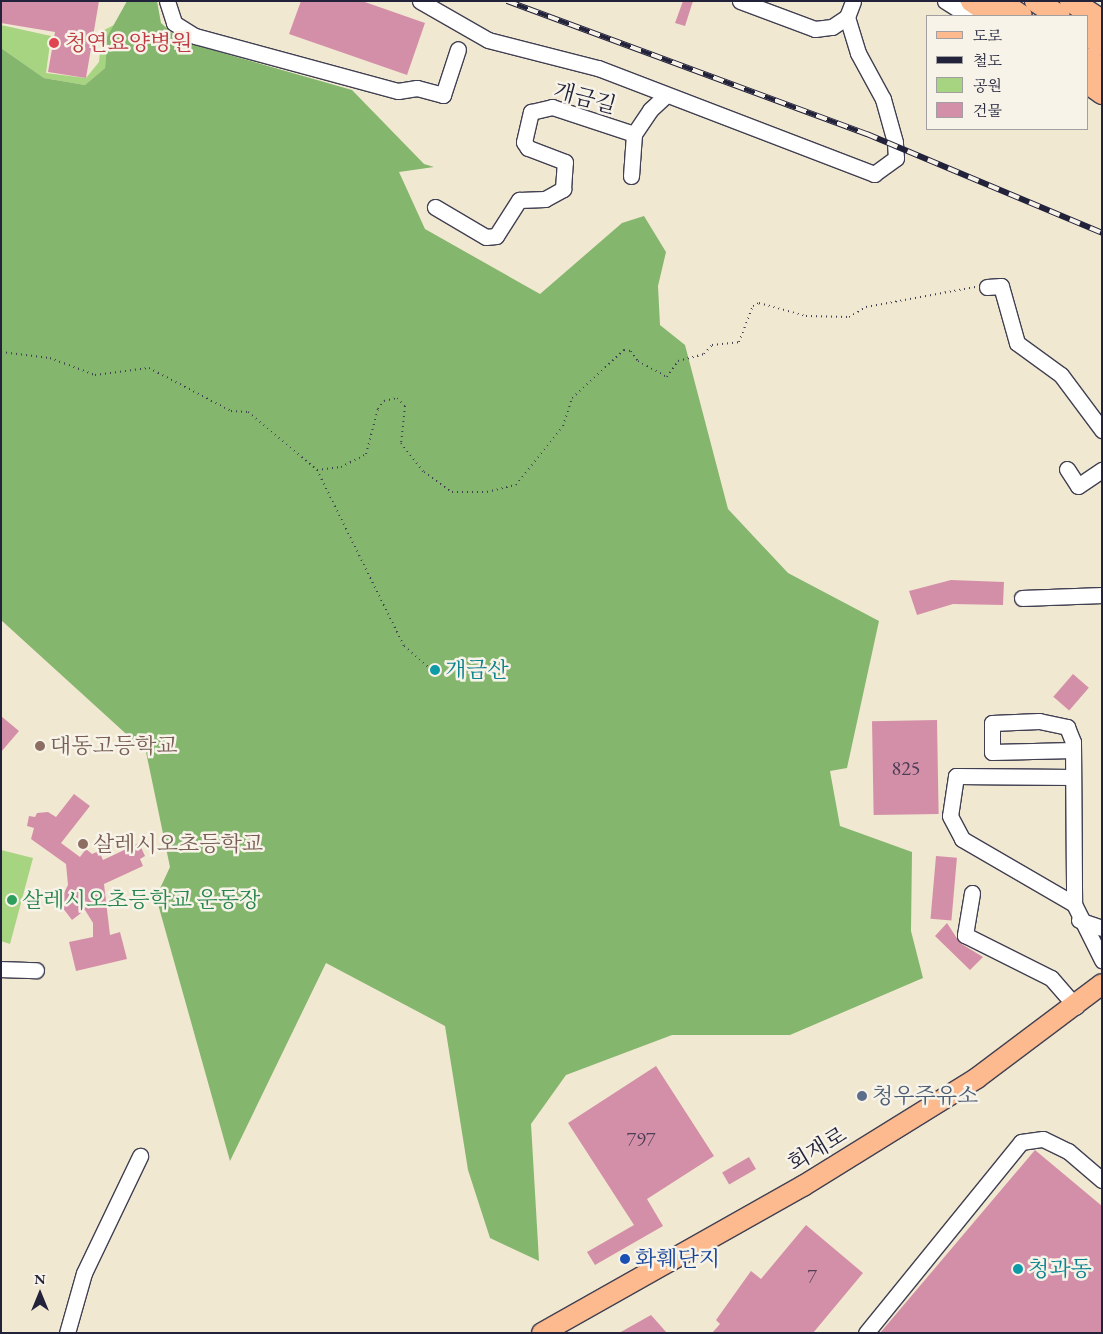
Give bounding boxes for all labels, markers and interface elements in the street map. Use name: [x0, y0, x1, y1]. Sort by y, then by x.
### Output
legend: [926, 15, 1088, 130]
text: 도로: [973, 26, 1002, 45]
place label: 청연요양병원: [65, 30, 193, 56]
marker: 청연요양병원: [47, 36, 61, 50]
text: 철도: [973, 51, 1002, 70]
text: 공원: [973, 76, 1002, 95]
street label: 개금길: [551, 77, 619, 119]
text: 건물: [973, 101, 1002, 120]
place label: 개금산: [445, 657, 509, 683]
marker: 개금산: [429, 664, 441, 676]
place label: 대동고등학교: [50, 733, 178, 759]
marker: 대동고등학교: [34, 740, 46, 752]
house number: 825: [892, 756, 920, 780]
place label: 살레시오초등학교: [93, 831, 263, 857]
marker: 살레시오초등학교: [77, 838, 89, 850]
place label: 살레시오초등학교 운동장: [22, 887, 260, 913]
marker: 살레시오초등학교 운동장: [6, 894, 18, 906]
place label: 청우주유소: [872, 1083, 978, 1109]
marker: 청우주유소: [856, 1090, 868, 1102]
street label: 회재로: [783, 1121, 851, 1177]
house number: 797: [627, 1127, 655, 1151]
place label: 화훼단지: [635, 1246, 720, 1272]
marker: 화훼단지: [619, 1253, 631, 1265]
place label: 청과동: [1028, 1256, 1092, 1282]
marker: 청과동: [1012, 1263, 1024, 1275]
house number: 7: [807, 1264, 817, 1288]
north arrow: [15, 1269, 65, 1319]
text: N: [34, 1270, 46, 1288]

